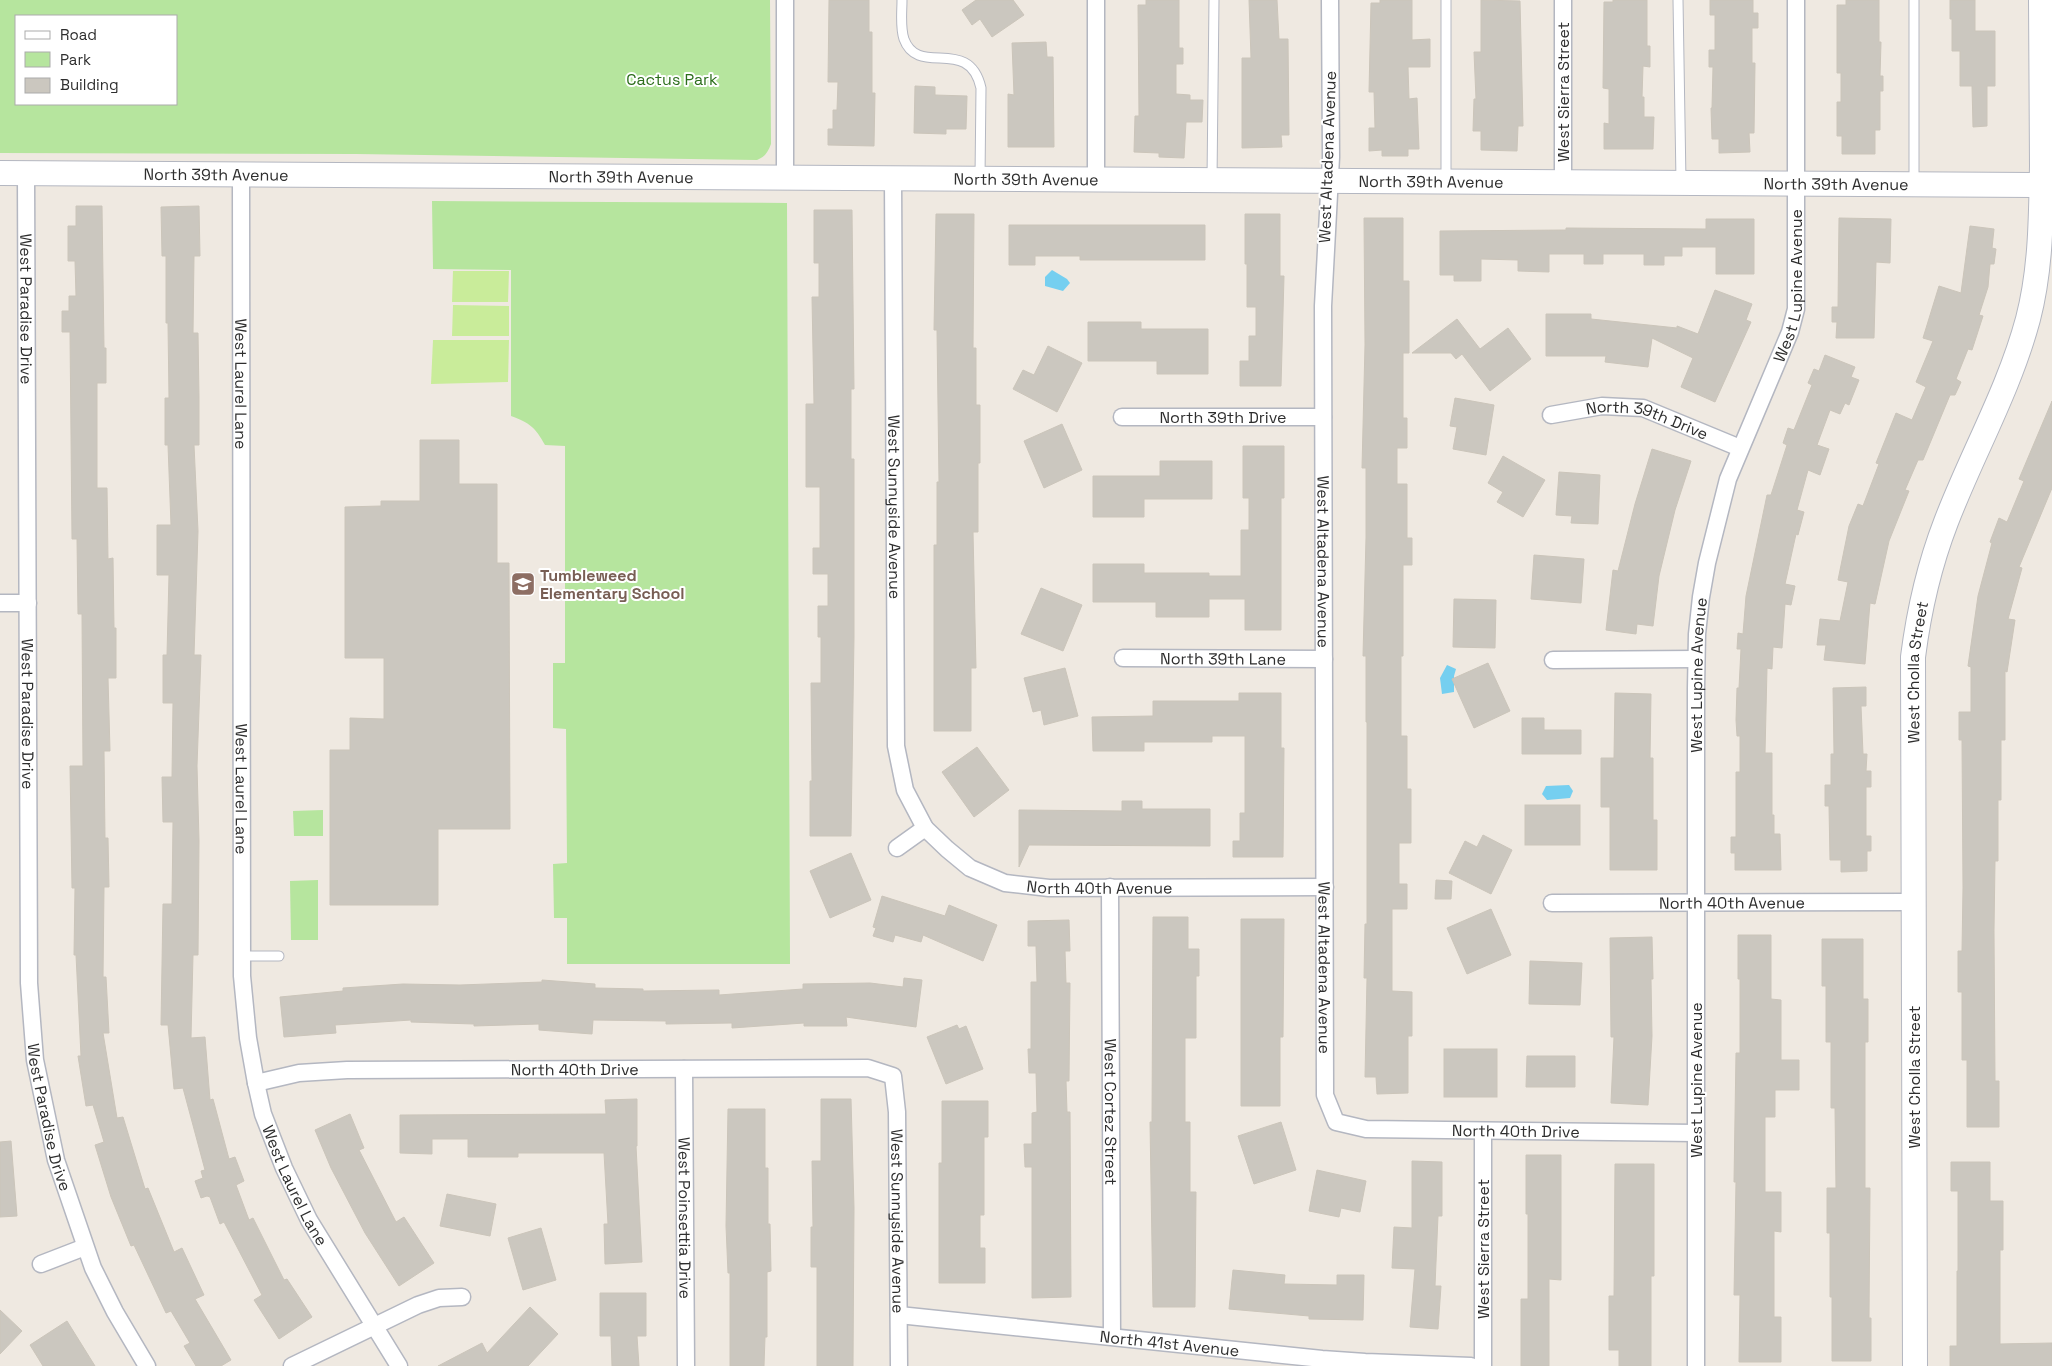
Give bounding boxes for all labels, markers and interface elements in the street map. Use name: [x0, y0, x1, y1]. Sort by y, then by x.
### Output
legend: [15, 15, 178, 105]
street label: West Sierra Street: [1553, 22, 1574, 162]
text: Road: [60, 25, 97, 44]
text: Park: [60, 50, 91, 69]
park label: Cactus Park: [626, 69, 718, 90]
street label: West Altadena Avenue: [1314, 71, 1341, 243]
text: Building: [60, 75, 119, 94]
street label: North 39th Avenue: [143, 164, 289, 186]
street label: North 39th Avenue: [548, 166, 694, 188]
street label: North 39th Avenue: [953, 169, 1099, 190]
street label: North 39th Avenue: [1358, 171, 1504, 193]
street label: North 39th Avenue: [1763, 173, 1909, 195]
street label: West Lupine Avenue: [1768, 209, 1807, 365]
street label: West Paradise Drive: [15, 233, 37, 385]
street label: West Laurel Lane: [230, 318, 251, 450]
street label: North 39th Drive: [1584, 395, 1711, 445]
street label: North 39th Drive: [1159, 407, 1287, 428]
street label: West Sunnyside Avenue: [883, 415, 905, 599]
street label: West Altadena Avenue: [1312, 476, 1334, 648]
place label: Tumbleweed Elementary School: [540, 565, 684, 604]
school or university icon: Tumbleweed Elementary School: [510, 571, 536, 597]
street label: West Lupine Avenue: [1686, 596, 1712, 753]
street label: West Cholla Street: [1903, 599, 1933, 744]
street label: West Paradise Drive: [17, 638, 38, 790]
street label: North 39th Lane: [1160, 648, 1286, 670]
street label: West Laurel Lane: [231, 723, 252, 855]
street label: North 40th Avenue: [1026, 876, 1172, 899]
street label: West Altadena Avenue: [1313, 882, 1335, 1054]
street label: North 40th Avenue: [1659, 892, 1805, 914]
street label: West Lupine Avenue: [1686, 1002, 1707, 1158]
street label: West Cholla Street: [1904, 1006, 1925, 1149]
street label: West Cortez Street: [1100, 1038, 1121, 1186]
street label: West Paradise Drive: [23, 1043, 76, 1194]
street label: North 40th Drive: [511, 1059, 639, 1080]
street label: North 40th Drive: [1452, 1120, 1580, 1143]
street label: West Laurel Lane: [257, 1122, 332, 1250]
street label: West Sunnyside Avenue: [886, 1129, 909, 1314]
street label: West Poinsettia Drive: [673, 1137, 696, 1299]
street label: West Sierra Street: [1473, 1179, 1494, 1319]
street label: North 41st Avenue: [1099, 1326, 1240, 1361]

